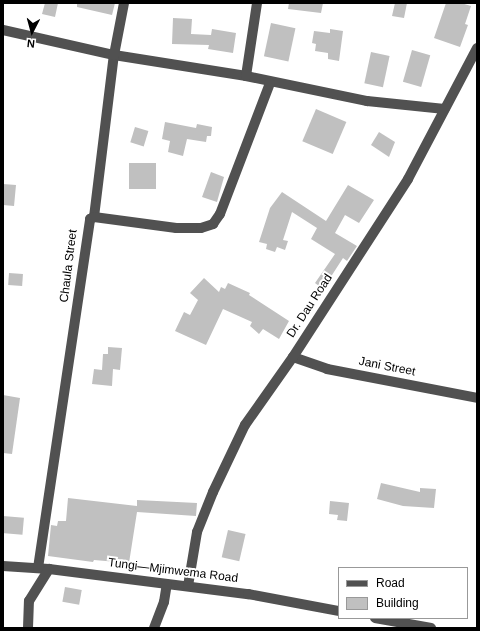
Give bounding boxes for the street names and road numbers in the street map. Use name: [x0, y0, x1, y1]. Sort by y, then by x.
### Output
street label: Chaula Street: [57, 229, 81, 303]
street label: Dr. Dau Road: [284, 272, 336, 340]
street label: Jani Street: [357, 354, 417, 380]
street label: Tungi—Mjimwema Road: [107, 556, 239, 586]

